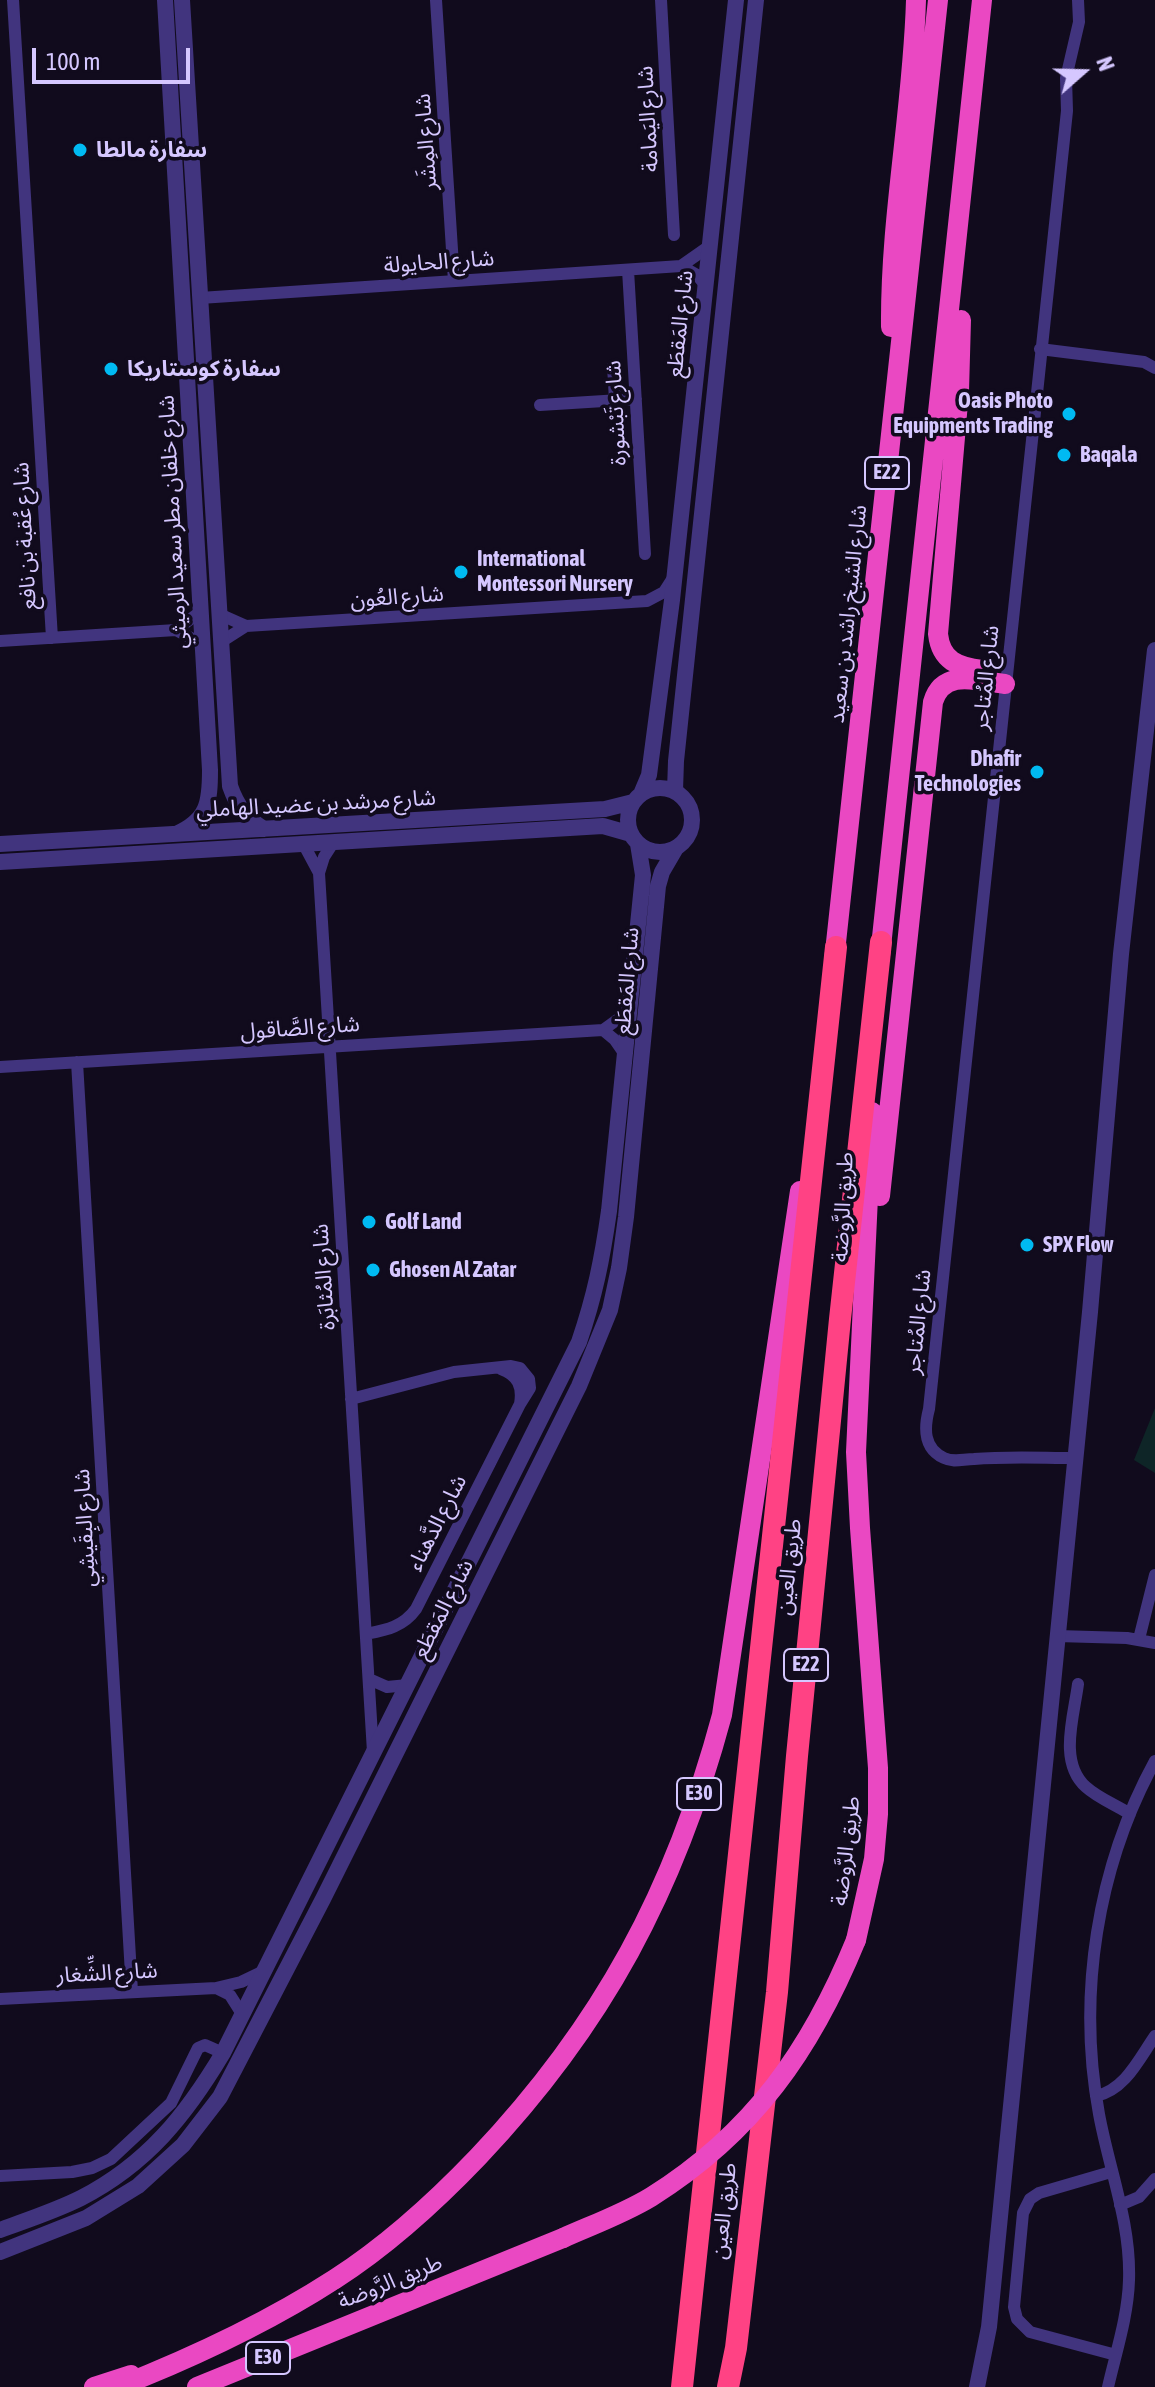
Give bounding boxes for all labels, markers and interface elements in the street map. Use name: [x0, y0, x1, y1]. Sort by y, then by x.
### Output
scale bar: [36, 32, 194, 82]
north arrow: [1043, 32, 1123, 112]
text: 100 m: [46, 48, 100, 75]
text: N: [1091, 53, 1120, 74]
street label: شارع اليَمامة: [632, 65, 664, 173]
street label: شارع المِشَر: [409, 93, 443, 191]
place label: سفارة مالطا: [96, 137, 207, 163]
marker: سفارة مالطا: [71, 141, 89, 159]
street label: شارع الحايولة: [383, 245, 495, 279]
street label: شارع المَقطَع: [661, 269, 699, 379]
place label: سفارة كوستاريكا: [127, 356, 281, 382]
marker: سفارة كوستاريكا: [102, 360, 120, 378]
street label: شارع تَبْشورة: [600, 360, 632, 466]
place label: Oasis Photo Equipments Trading: [893, 388, 1053, 440]
street label: شارع خلفان مطر سعيد الرميثي: [153, 394, 193, 650]
marker: Oasis Photo Equipments Trading: [1060, 405, 1078, 423]
place label: Baqala: [1080, 442, 1137, 468]
marker: Baqala: [1055, 446, 1073, 464]
road number: E22: [865, 457, 909, 489]
street label: شارع عُقبة بن نافع: [8, 461, 42, 611]
street label: شارع الشيخ راشد بن سعيد: [823, 504, 873, 724]
place label: International Montessori Nursery: [477, 546, 633, 598]
marker: International Montessori Nursery: [452, 563, 470, 581]
street label: شارع العُون: [349, 581, 445, 613]
street label: شارع المُتاجر: [967, 624, 1005, 732]
place label: Dhafir Technologies: [915, 746, 1021, 798]
marker: Dhafir Technologies: [1028, 763, 1046, 781]
street label: شارع مرشد بن عضيد الهاملي: [195, 785, 437, 823]
street label: شارع المَقطَع: [609, 926, 645, 1036]
street label: شارع الصَّاقول: [239, 1011, 361, 1045]
street label: طريق الرَّوضة: [827, 1151, 859, 1263]
place label: Golf Land: [385, 1209, 462, 1235]
marker: Golf Land: [360, 1213, 378, 1231]
street label: شارع المُثابَرة: [307, 1223, 341, 1331]
place label: SPX Flow: [1043, 1232, 1114, 1258]
marker: SPX Flow: [1018, 1236, 1036, 1254]
place label: Ghosen Al Zatar: [389, 1257, 516, 1283]
marker: Ghosen Al Zatar: [364, 1261, 382, 1279]
street label: شارع المُتاجر: [899, 1268, 937, 1376]
street label: شارع البِقَيشِي: [69, 1468, 101, 1588]
street label: شارع الدَّهناء: [402, 1471, 472, 1575]
street label: طريق العين: [771, 1517, 807, 1617]
street label: شارع المَقطَع: [407, 1555, 479, 1663]
road number: E22: [784, 1649, 828, 1681]
road number: E30: [677, 1778, 721, 1810]
street label: طريق الرَّوضة: [826, 1795, 866, 1907]
street label: شارع الشِّغار: [56, 1957, 158, 1989]
street label: طريق العين: [706, 2161, 742, 2261]
street label: طريق الرَّوضة: [334, 2249, 446, 2315]
road number: E30: [246, 2342, 290, 2374]

